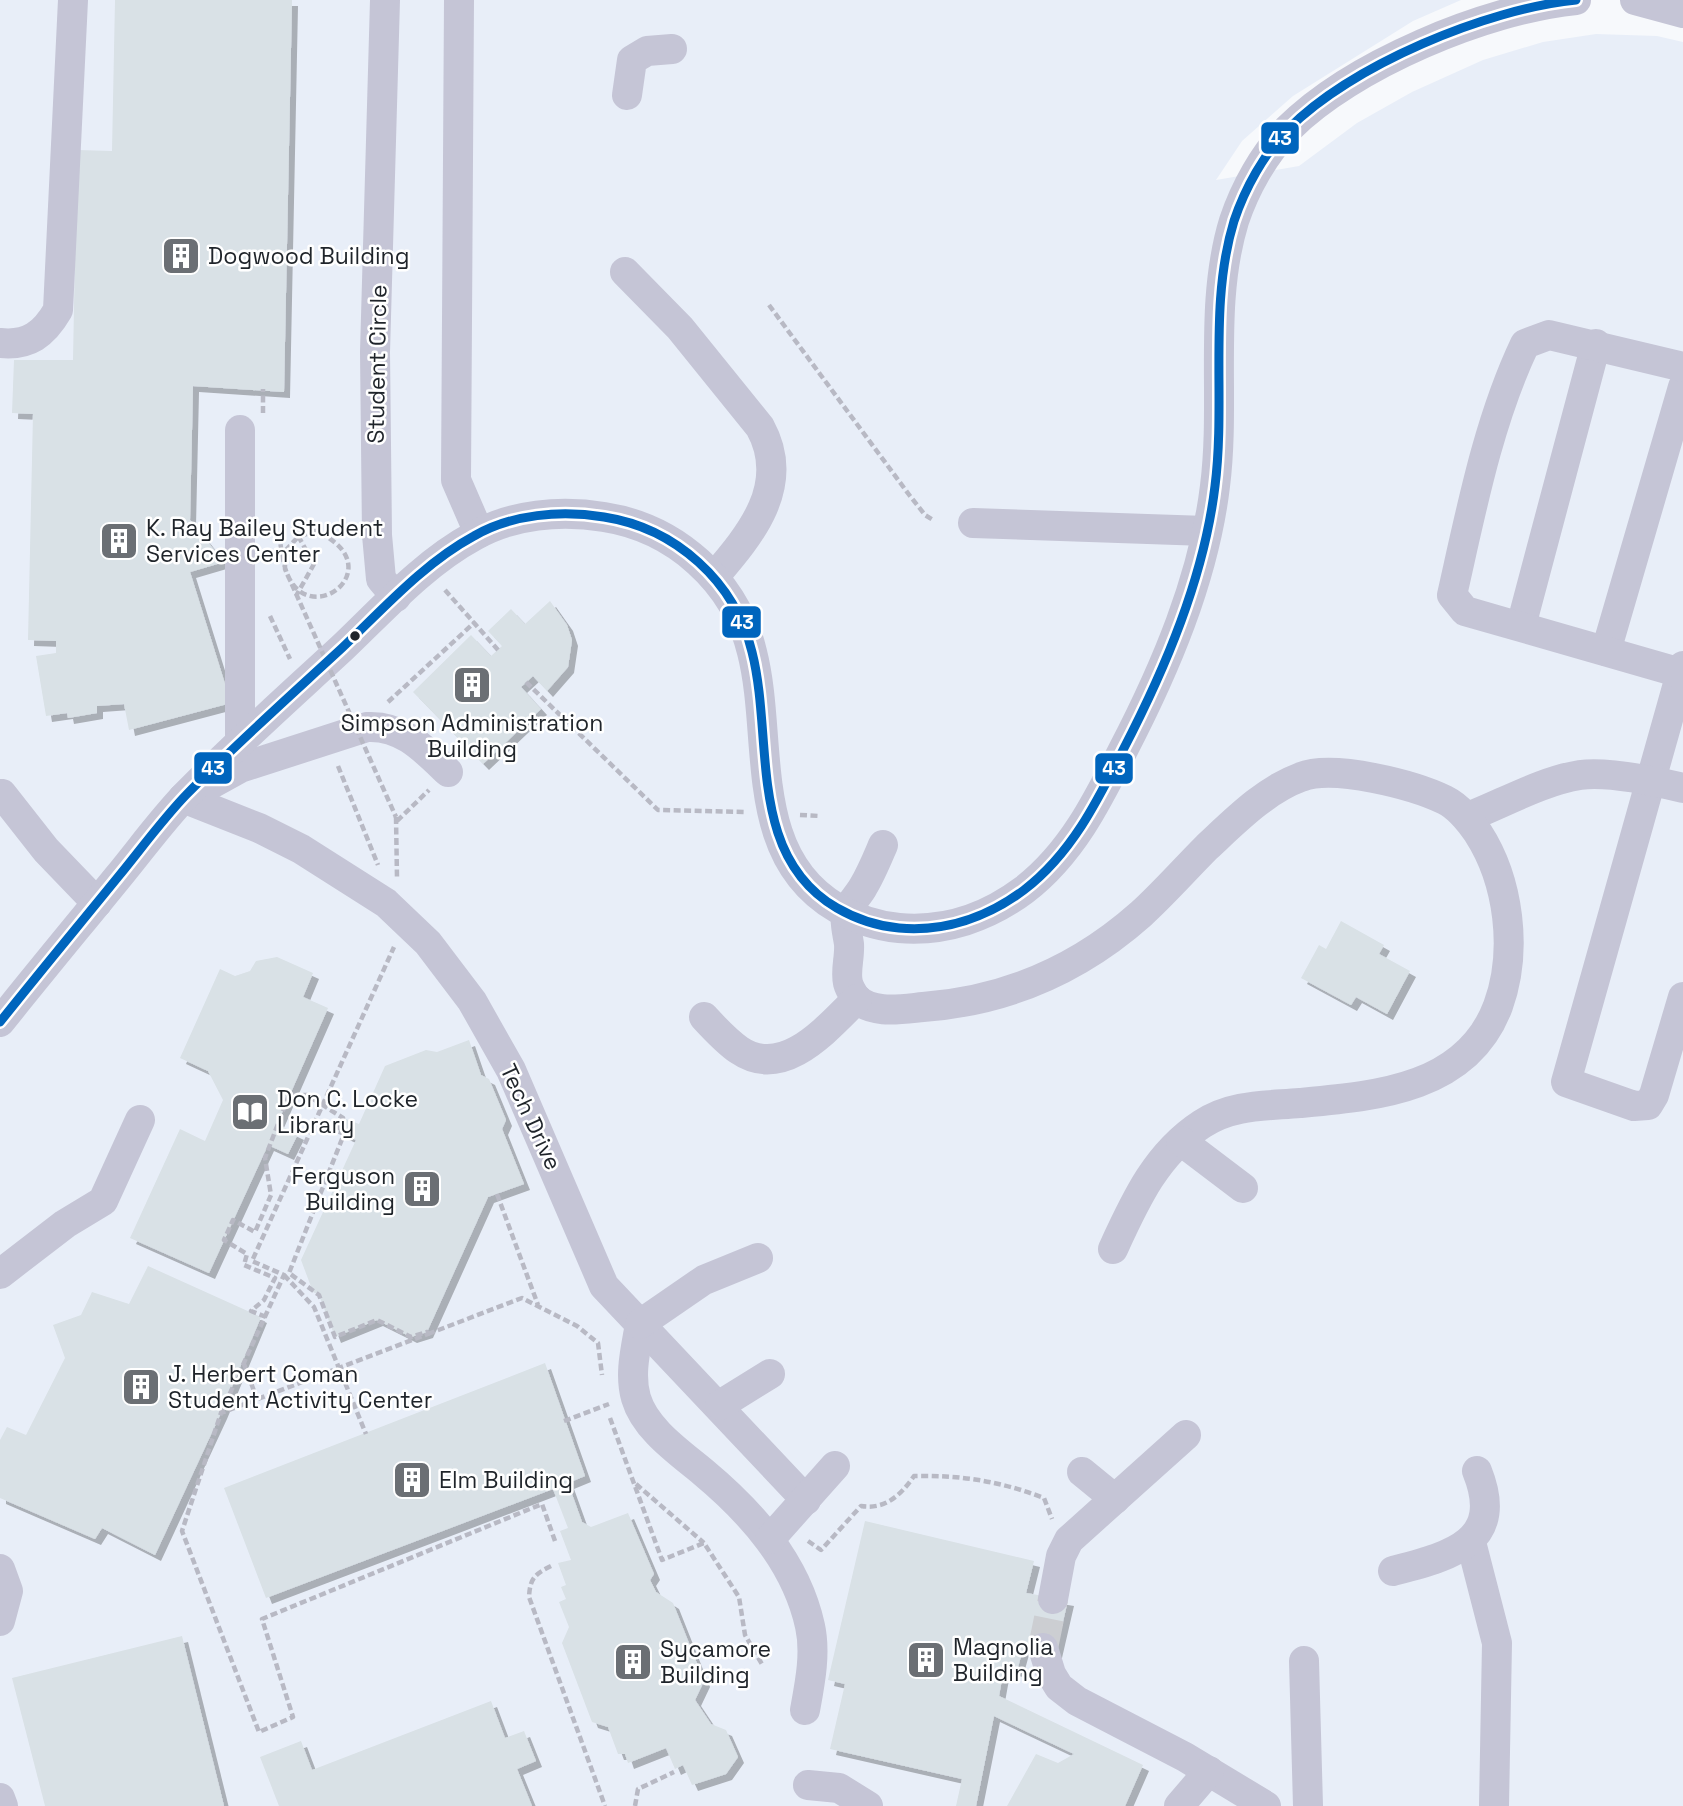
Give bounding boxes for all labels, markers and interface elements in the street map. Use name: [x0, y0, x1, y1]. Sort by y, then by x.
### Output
line badge: 43: [1260, 121, 1300, 155]
text: 43: [1268, 126, 1292, 151]
building icon: Dogwood Building: [160, 235, 202, 277]
place label: Dogwood Building: [208, 241, 409, 271]
street label: Student Circle: [361, 284, 393, 444]
place label: K. Ray Bailey Student Services Center: [146, 513, 383, 569]
building icon: K. Ray Bailey Student Services Center: [98, 520, 140, 562]
line badge: 43: [721, 605, 762, 639]
text: 43: [730, 610, 754, 635]
unlabelled marker: [348, 629, 362, 643]
building icon: Simpson Administration Building: [451, 664, 493, 706]
place label: Simpson Administration Building: [341, 708, 603, 764]
line badge: 43: [193, 751, 233, 785]
line badge: 43: [1094, 752, 1134, 785]
text: 43: [201, 756, 225, 781]
text: 43: [1102, 756, 1126, 781]
street label: Tech Drive: [493, 1059, 569, 1175]
place label: Don C. Locke Library: [277, 1084, 418, 1140]
library icon: Don C. Locke Library: [229, 1091, 271, 1133]
place label: Ferguson Building: [292, 1161, 395, 1217]
building icon: Ferguson Building: [401, 1168, 443, 1210]
place label: J. Herbert Coman Student Activity Center: [168, 1359, 432, 1415]
building icon: J. Herbert Coman Student Activity Center: [120, 1366, 162, 1408]
building icon: Elm Building: [391, 1459, 433, 1501]
place label: Elm Building: [439, 1465, 573, 1495]
place label: Magnolia Building: [953, 1632, 1053, 1688]
place label: Sycamore Building: [660, 1634, 771, 1690]
building icon: Magnolia Building: [905, 1639, 947, 1681]
building icon: Sycamore Building: [612, 1641, 654, 1683]

